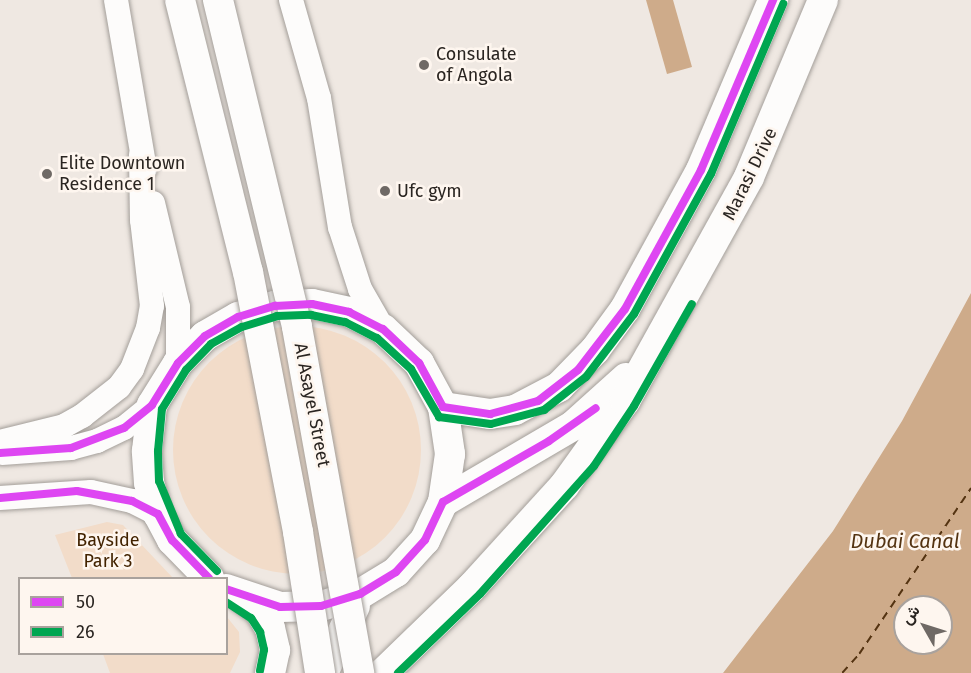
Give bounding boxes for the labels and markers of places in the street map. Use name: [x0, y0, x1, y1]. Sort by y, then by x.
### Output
place label: Consulate of Angola: [436, 44, 517, 86]
marker: Consulate of Angola: [417, 58, 431, 72]
place label: Elite Downtown Residence 1: [59, 153, 185, 195]
marker: Elite Downtown Residence 1: [40, 167, 54, 181]
place label: Ufc gym: [397, 180, 462, 202]
marker: Ufc gym: [378, 184, 392, 198]

